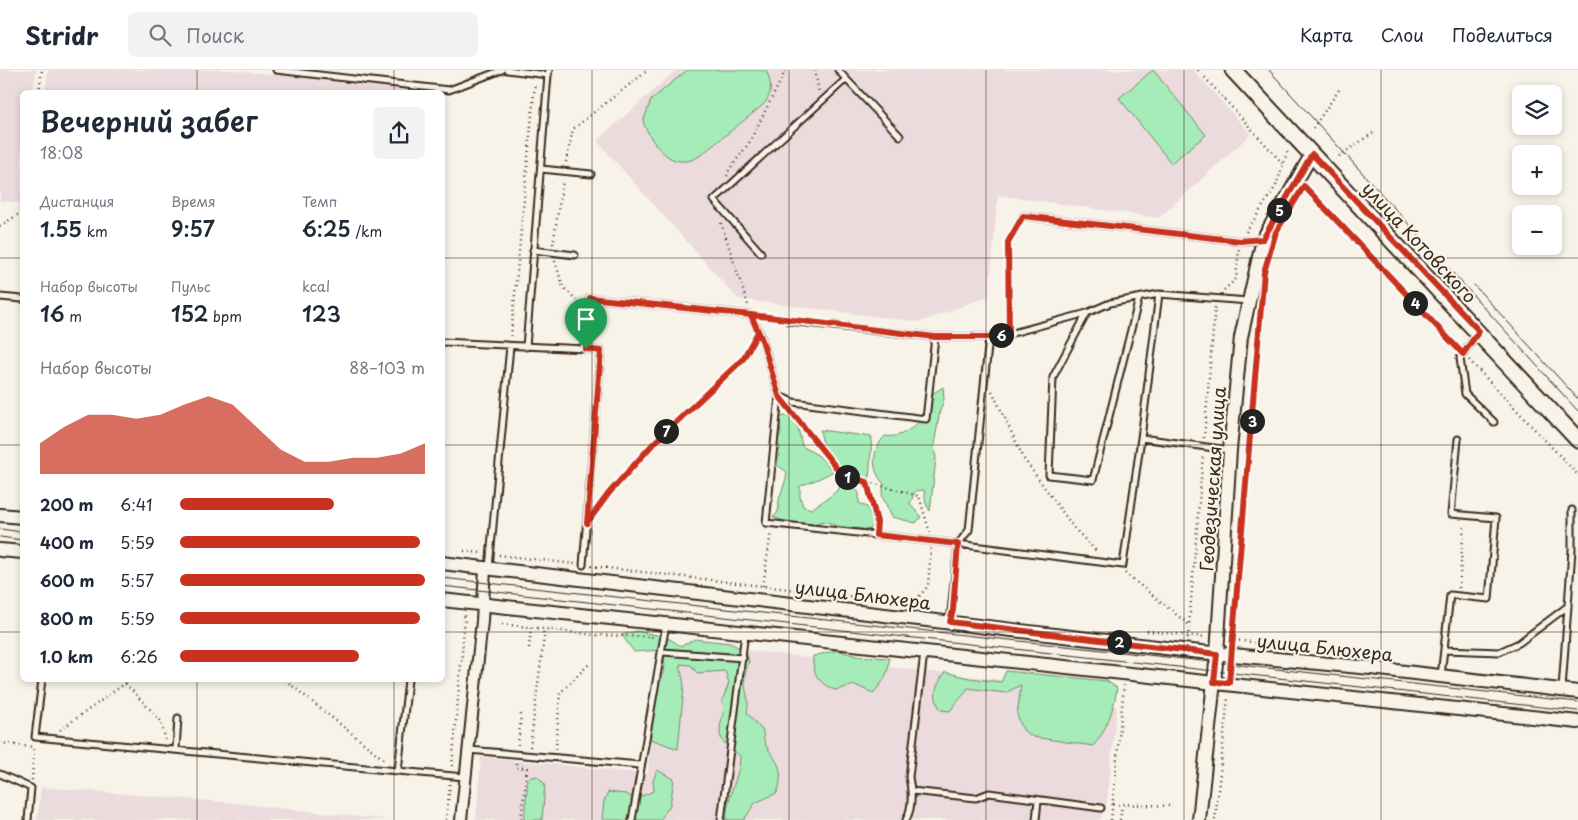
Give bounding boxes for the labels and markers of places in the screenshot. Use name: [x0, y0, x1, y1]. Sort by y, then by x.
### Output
pin: 5: [1266, 198, 1292, 222]
pin: 4: [1402, 290, 1428, 316]
pin: [565, 298, 607, 349]
pin: 6: [988, 322, 1014, 348]
pin: 3: [1240, 408, 1264, 434]
pin: 7: [654, 418, 678, 444]
pin: 1: [834, 464, 860, 490]
pin: 2: [1106, 630, 1132, 654]

